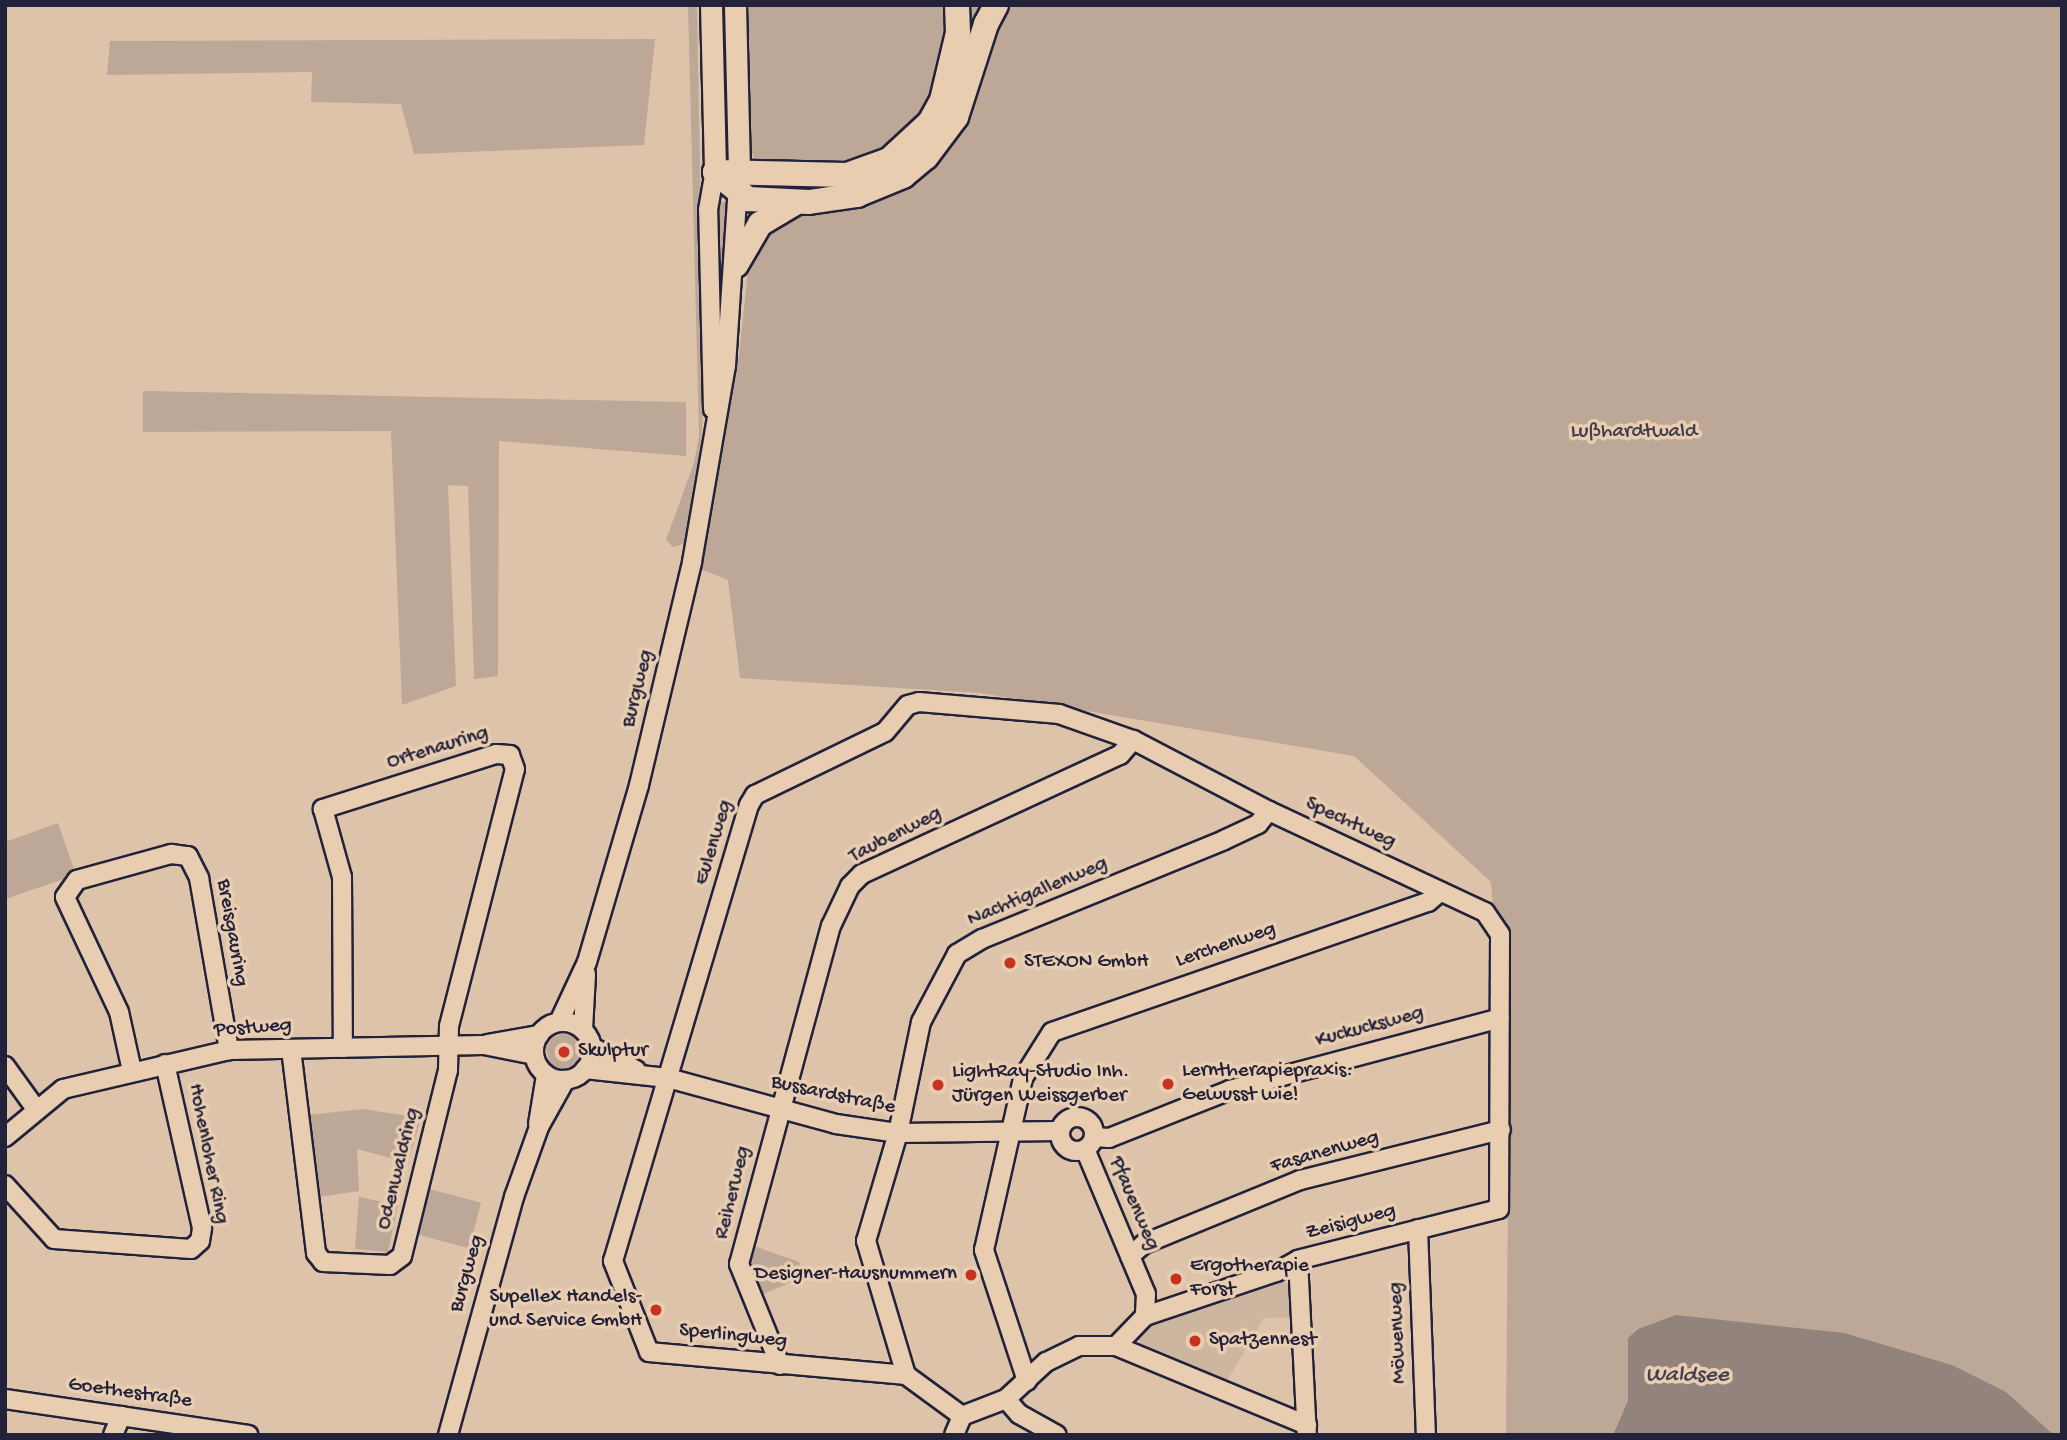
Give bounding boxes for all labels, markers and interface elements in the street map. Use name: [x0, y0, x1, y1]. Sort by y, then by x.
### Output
park label: Lußhardtwald: [1571, 420, 1697, 446]
street label: Burgweg: [617, 648, 661, 730]
street label: Ortenauring: [384, 722, 492, 776]
street label: Spechtweg: [1301, 792, 1399, 856]
street label: Eulenweg: [690, 798, 740, 888]
street label: Taubenweg: [845, 802, 947, 870]
street label: Nachtigallenweg: [964, 852, 1112, 934]
street label: Breisgauring: [209, 877, 253, 989]
street label: Lerchenweg: [1173, 917, 1279, 975]
place label: STEXON GmbH: [1024, 950, 1149, 976]
marker: STEXON GmbH: [1002, 955, 1018, 971]
street label: Kuckucksweg: [1313, 1001, 1427, 1055]
street label: Postweg: [213, 1014, 293, 1044]
place label: Skulptur: [578, 1039, 648, 1065]
marker: Skulptur: [556, 1044, 572, 1060]
place label: Lerntherapiepraxis: Gewusst wie!: [1182, 1059, 1353, 1109]
place label: LightRay-Studio Inh. Jürgen Weissgerber: [952, 1060, 1129, 1110]
street label: Bussardstraße: [769, 1071, 897, 1121]
marker: Lerntherapiepraxis: Gewusst wie!: [1160, 1076, 1176, 1092]
marker: LightRay-Studio Inh. Jürgen Weissgerber: [930, 1077, 946, 1093]
street label: Hohenloher Ring: [181, 1082, 233, 1226]
street label: Odenwaldring: [373, 1106, 427, 1232]
street label: Fasanenweg: [1268, 1125, 1382, 1181]
street label: Reiherweg: [710, 1144, 758, 1242]
street label: Pfauenweg: [1102, 1153, 1164, 1255]
street label: Zeisigweg: [1303, 1199, 1399, 1247]
street label: Burgweg: [445, 1233, 491, 1315]
place label: Ergotherapie Forst: [1190, 1254, 1309, 1304]
place label: Designer-Hausnummern: [754, 1262, 957, 1288]
marker: Designer-Hausnummern: [963, 1267, 979, 1283]
marker: Ergotherapie Forst: [1168, 1271, 1184, 1287]
street label: Möwenweg: [1385, 1282, 1413, 1384]
place label: Supellex Handels- und Service GmbH: [489, 1285, 642, 1335]
marker: Supellex Handels- und Service GmbH: [648, 1302, 664, 1318]
street label: Sperlingweg: [678, 1319, 788, 1355]
place label: Spatzennest: [1209, 1328, 1317, 1354]
marker: Spatzennest: [1187, 1333, 1203, 1349]
water label: Waldsee: [1645, 1362, 1729, 1390]
street label: Goethestraße: [67, 1373, 193, 1415]

